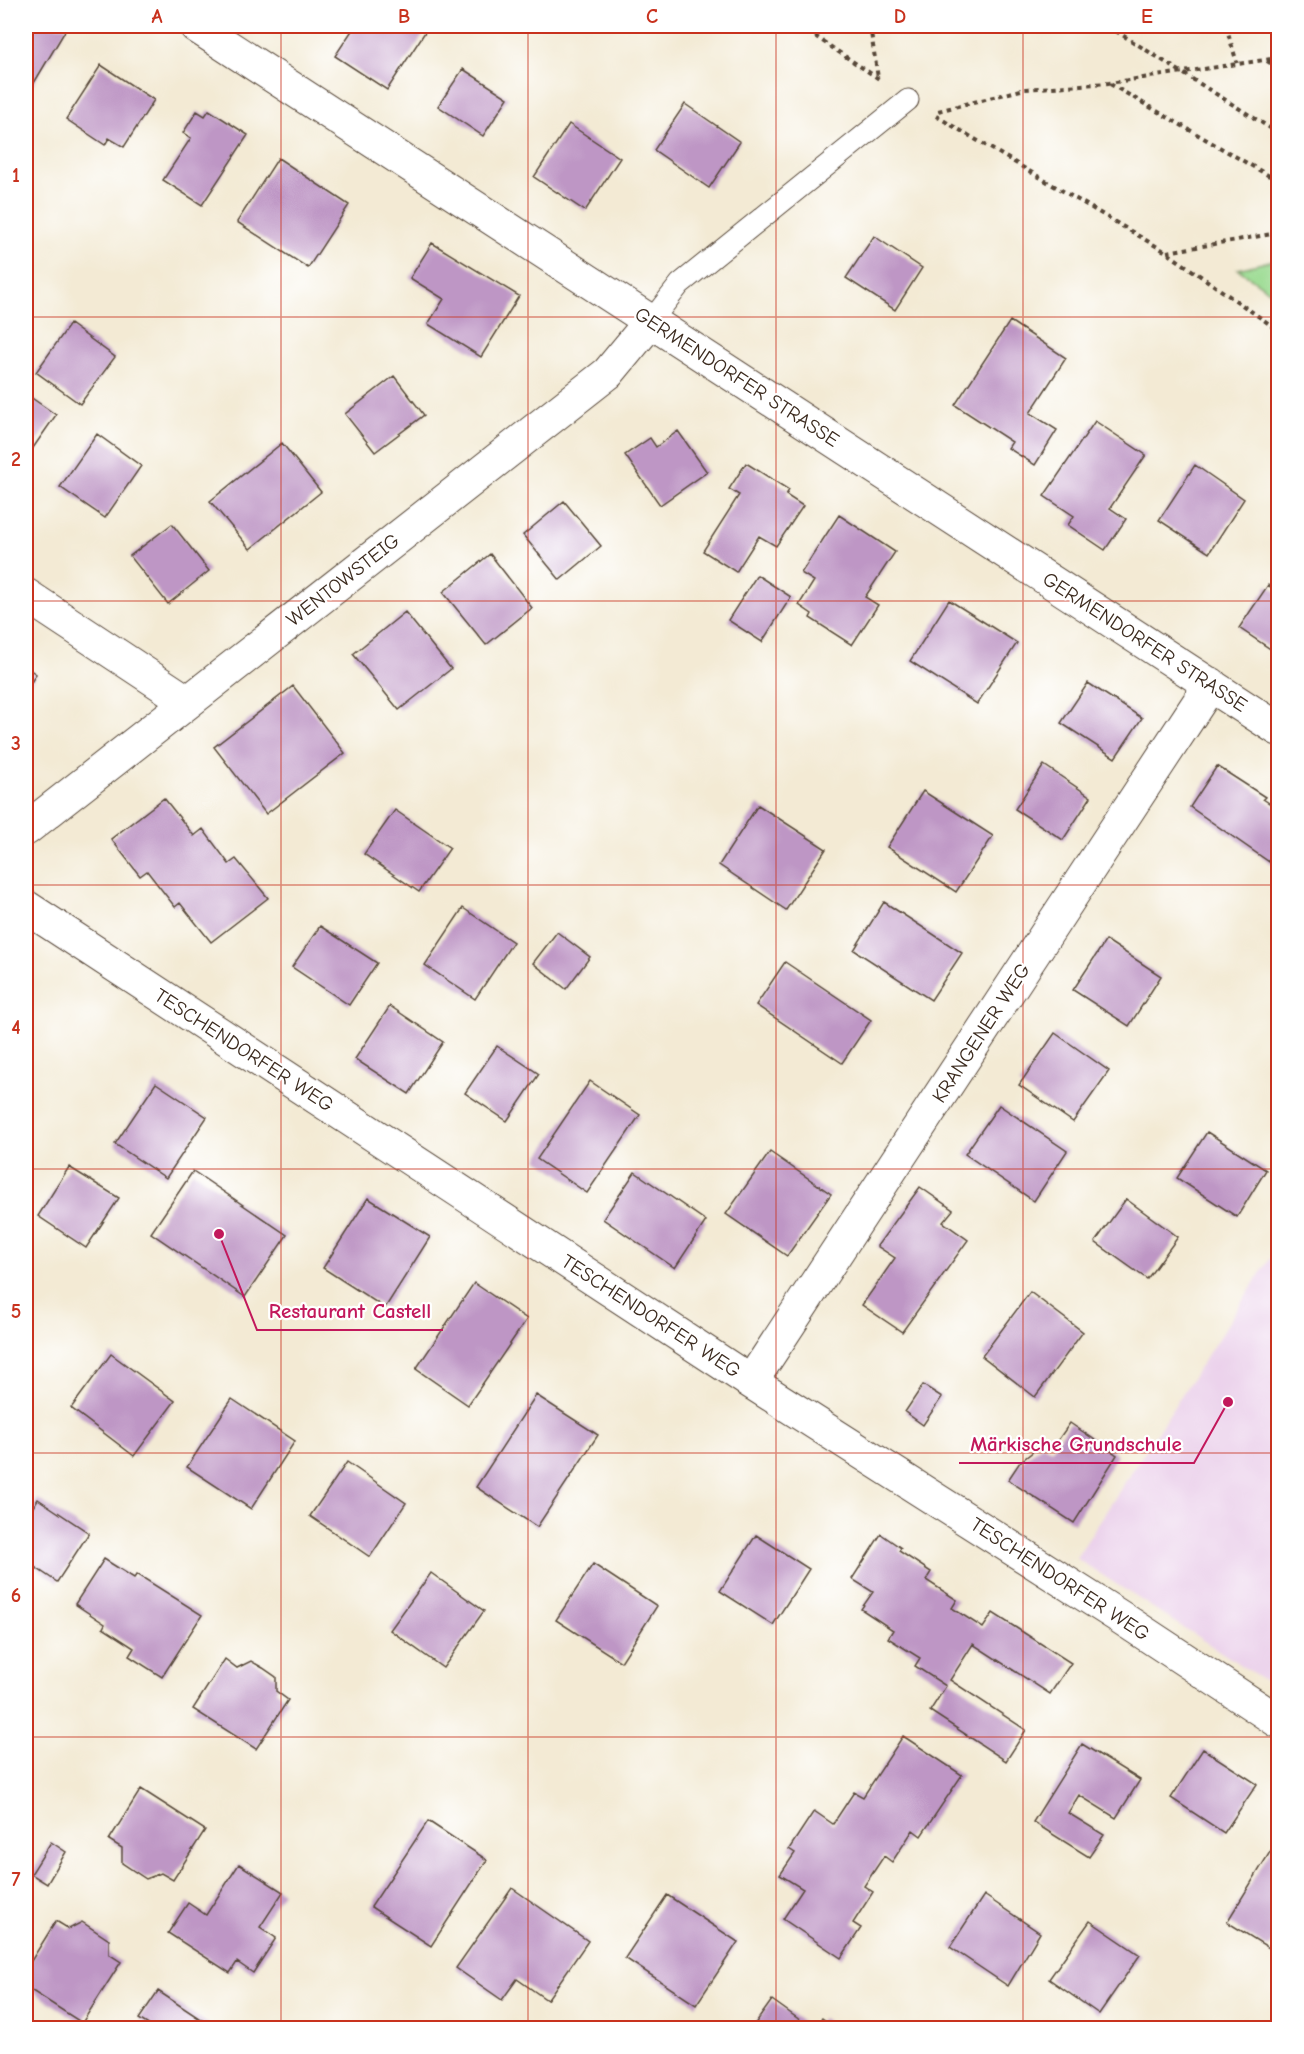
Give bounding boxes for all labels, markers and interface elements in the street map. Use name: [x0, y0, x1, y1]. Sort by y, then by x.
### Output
text: A: [151, 5, 163, 28]
text: B: [398, 5, 410, 28]
text: C: [646, 5, 658, 28]
text: D: [894, 5, 906, 28]
text: E: [1141, 5, 1153, 28]
text: 1: [12, 164, 20, 187]
street label: GERMENDORFER STRASSE: [631, 302, 843, 452]
text: 2: [11, 448, 21, 471]
street label: WENTOWSTEIG: [282, 529, 404, 631]
street label: GERMENDORFER STRASSE: [1039, 567, 1251, 717]
text: 3: [11, 732, 21, 755]
street label: KRANGENER WEG: [927, 959, 1035, 1107]
street label: TESCHENDORFER WEG: [150, 984, 338, 1116]
text: 4: [11, 1016, 21, 1039]
street label: TESCHENDORFER WEG: [557, 1250, 745, 1382]
callout: Restaurant Castell: [257, 1291, 443, 1330]
text: Restaurant Castell: [269, 1299, 431, 1323]
text: 5: [11, 1300, 21, 1323]
callout: Märkische Grundschule: [959, 1424, 1194, 1463]
text: Märkische Grundschule: [970, 1432, 1182, 1456]
street label: TESCHENDORFER WEG: [966, 1513, 1154, 1645]
text: 6: [11, 1584, 21, 1607]
text: 7: [12, 1868, 21, 1891]

